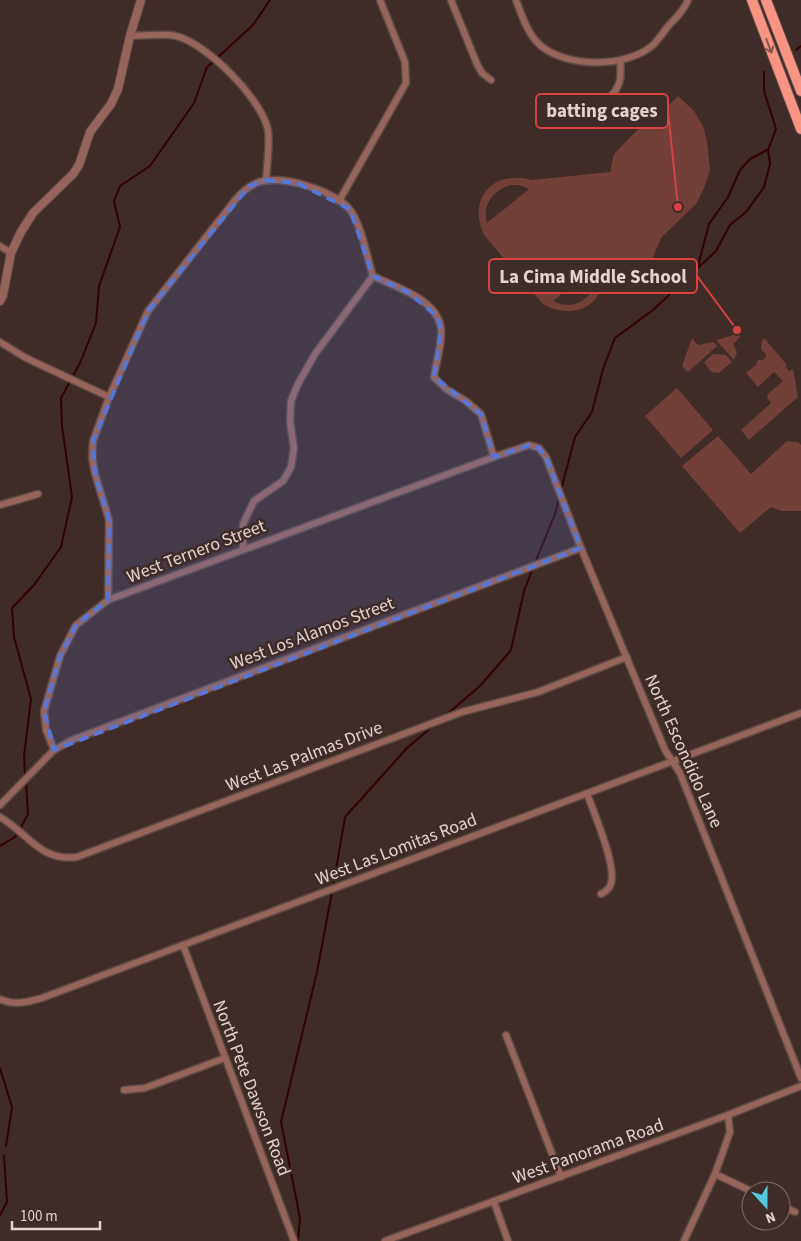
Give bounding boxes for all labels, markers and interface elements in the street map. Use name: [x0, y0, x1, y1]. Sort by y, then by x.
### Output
one-way arrow: [765, 37, 774, 53]
callout: batting cages: [536, 94, 668, 128]
text: batting cages: [546, 98, 658, 125]
callout: La Cima Middle School: [489, 259, 697, 293]
text: La Cima Middle School: [499, 264, 687, 291]
street label: West Ternero Street: [123, 513, 269, 589]
street label: West Los Alamos Street: [227, 591, 398, 676]
street label: North Escondido Lane: [638, 670, 729, 832]
street label: West Las Palmas Drive: [222, 715, 386, 798]
street label: West Las Lomitas Road: [312, 807, 481, 892]
street label: North Pete Dawson Road: [206, 997, 297, 1180]
street label: West Panorama Road: [509, 1113, 667, 1190]
north arrow: [741, 1181, 791, 1231]
scale bar: [12, 1198, 100, 1230]
text: 100 m: [20, 1206, 58, 1227]
text: N: [762, 1206, 778, 1228]

